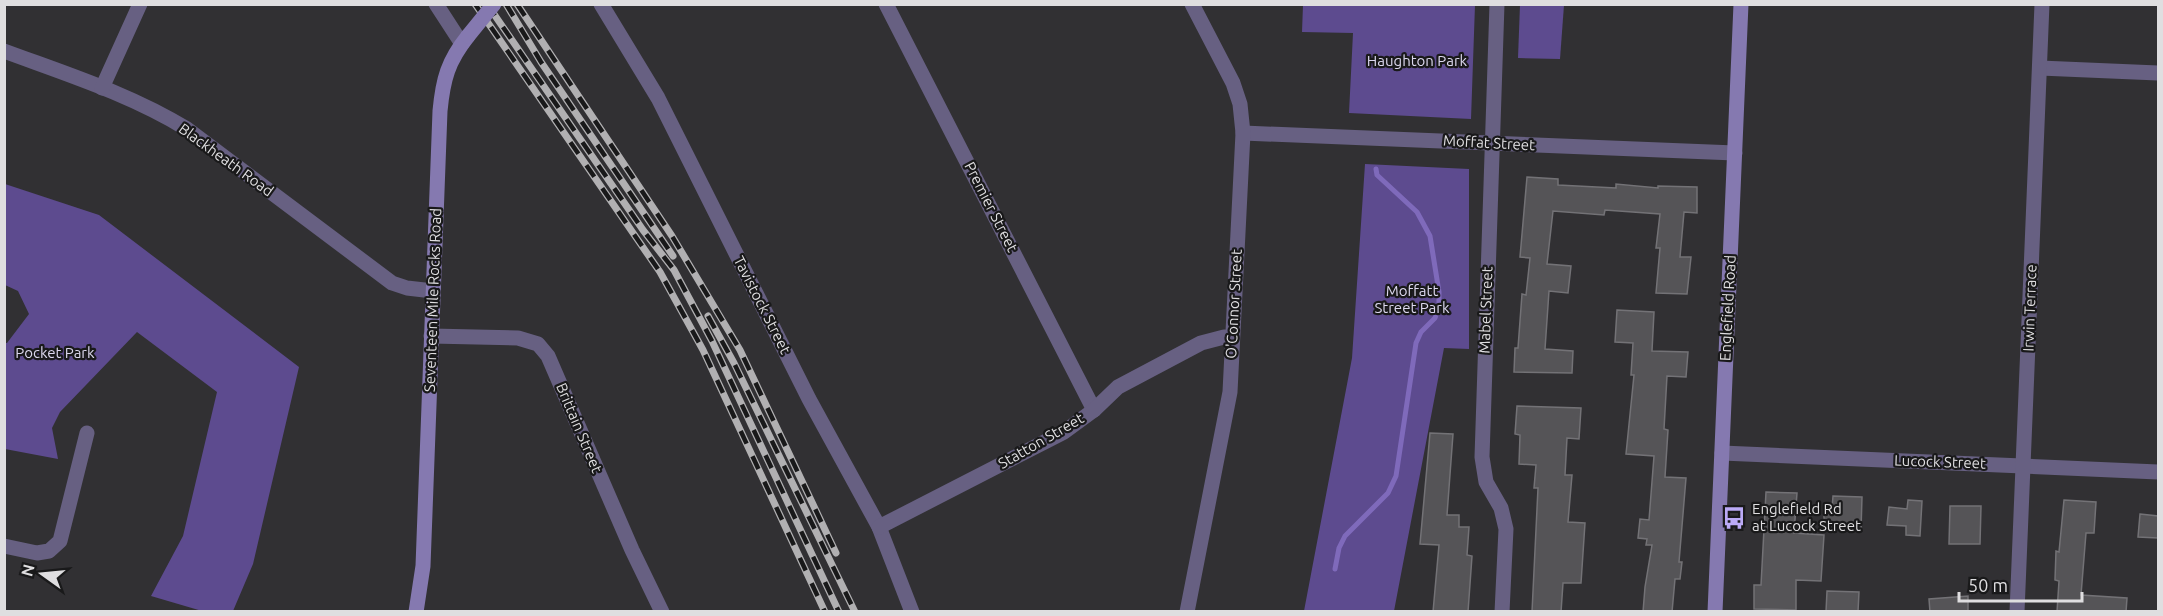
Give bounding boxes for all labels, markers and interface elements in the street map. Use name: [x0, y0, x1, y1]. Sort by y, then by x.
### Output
park label: Haughton Park: [1367, 52, 1468, 69]
street label: Blackheath Road: [176, 120, 277, 200]
street label: Moffat Street: [1443, 132, 1536, 153]
street label: Premier Street: [961, 159, 1021, 255]
street label: Seventeen Mile Rocks Road: [421, 208, 444, 392]
street label: O'Connor Street: [1222, 249, 1245, 359]
street label: Tavistock Street: [730, 253, 794, 357]
street label: Englefield Road: [1716, 255, 1739, 361]
street label: Irwin Terrace: [2019, 264, 2040, 352]
street label: Mabel Street: [1475, 266, 1496, 354]
park label: Moffatt Street Park: [1374, 282, 1450, 316]
park label: Pocket Park: [15, 344, 95, 361]
street label: Brittain Street: [553, 380, 606, 475]
street label: Statton Street: [995, 409, 1087, 472]
street label: Lucock Street: [1894, 451, 1986, 472]
place label: Englefield Rd at Lucock Street: [1752, 500, 1861, 534]
bus stop icon: Englefield Rd at Lucock Street: [1721, 505, 1747, 531]
north arrow: [12, 544, 72, 604]
text: N: [17, 562, 38, 578]
scale bar: [1959, 565, 2082, 603]
text: 50 m: [1968, 575, 2008, 595]

